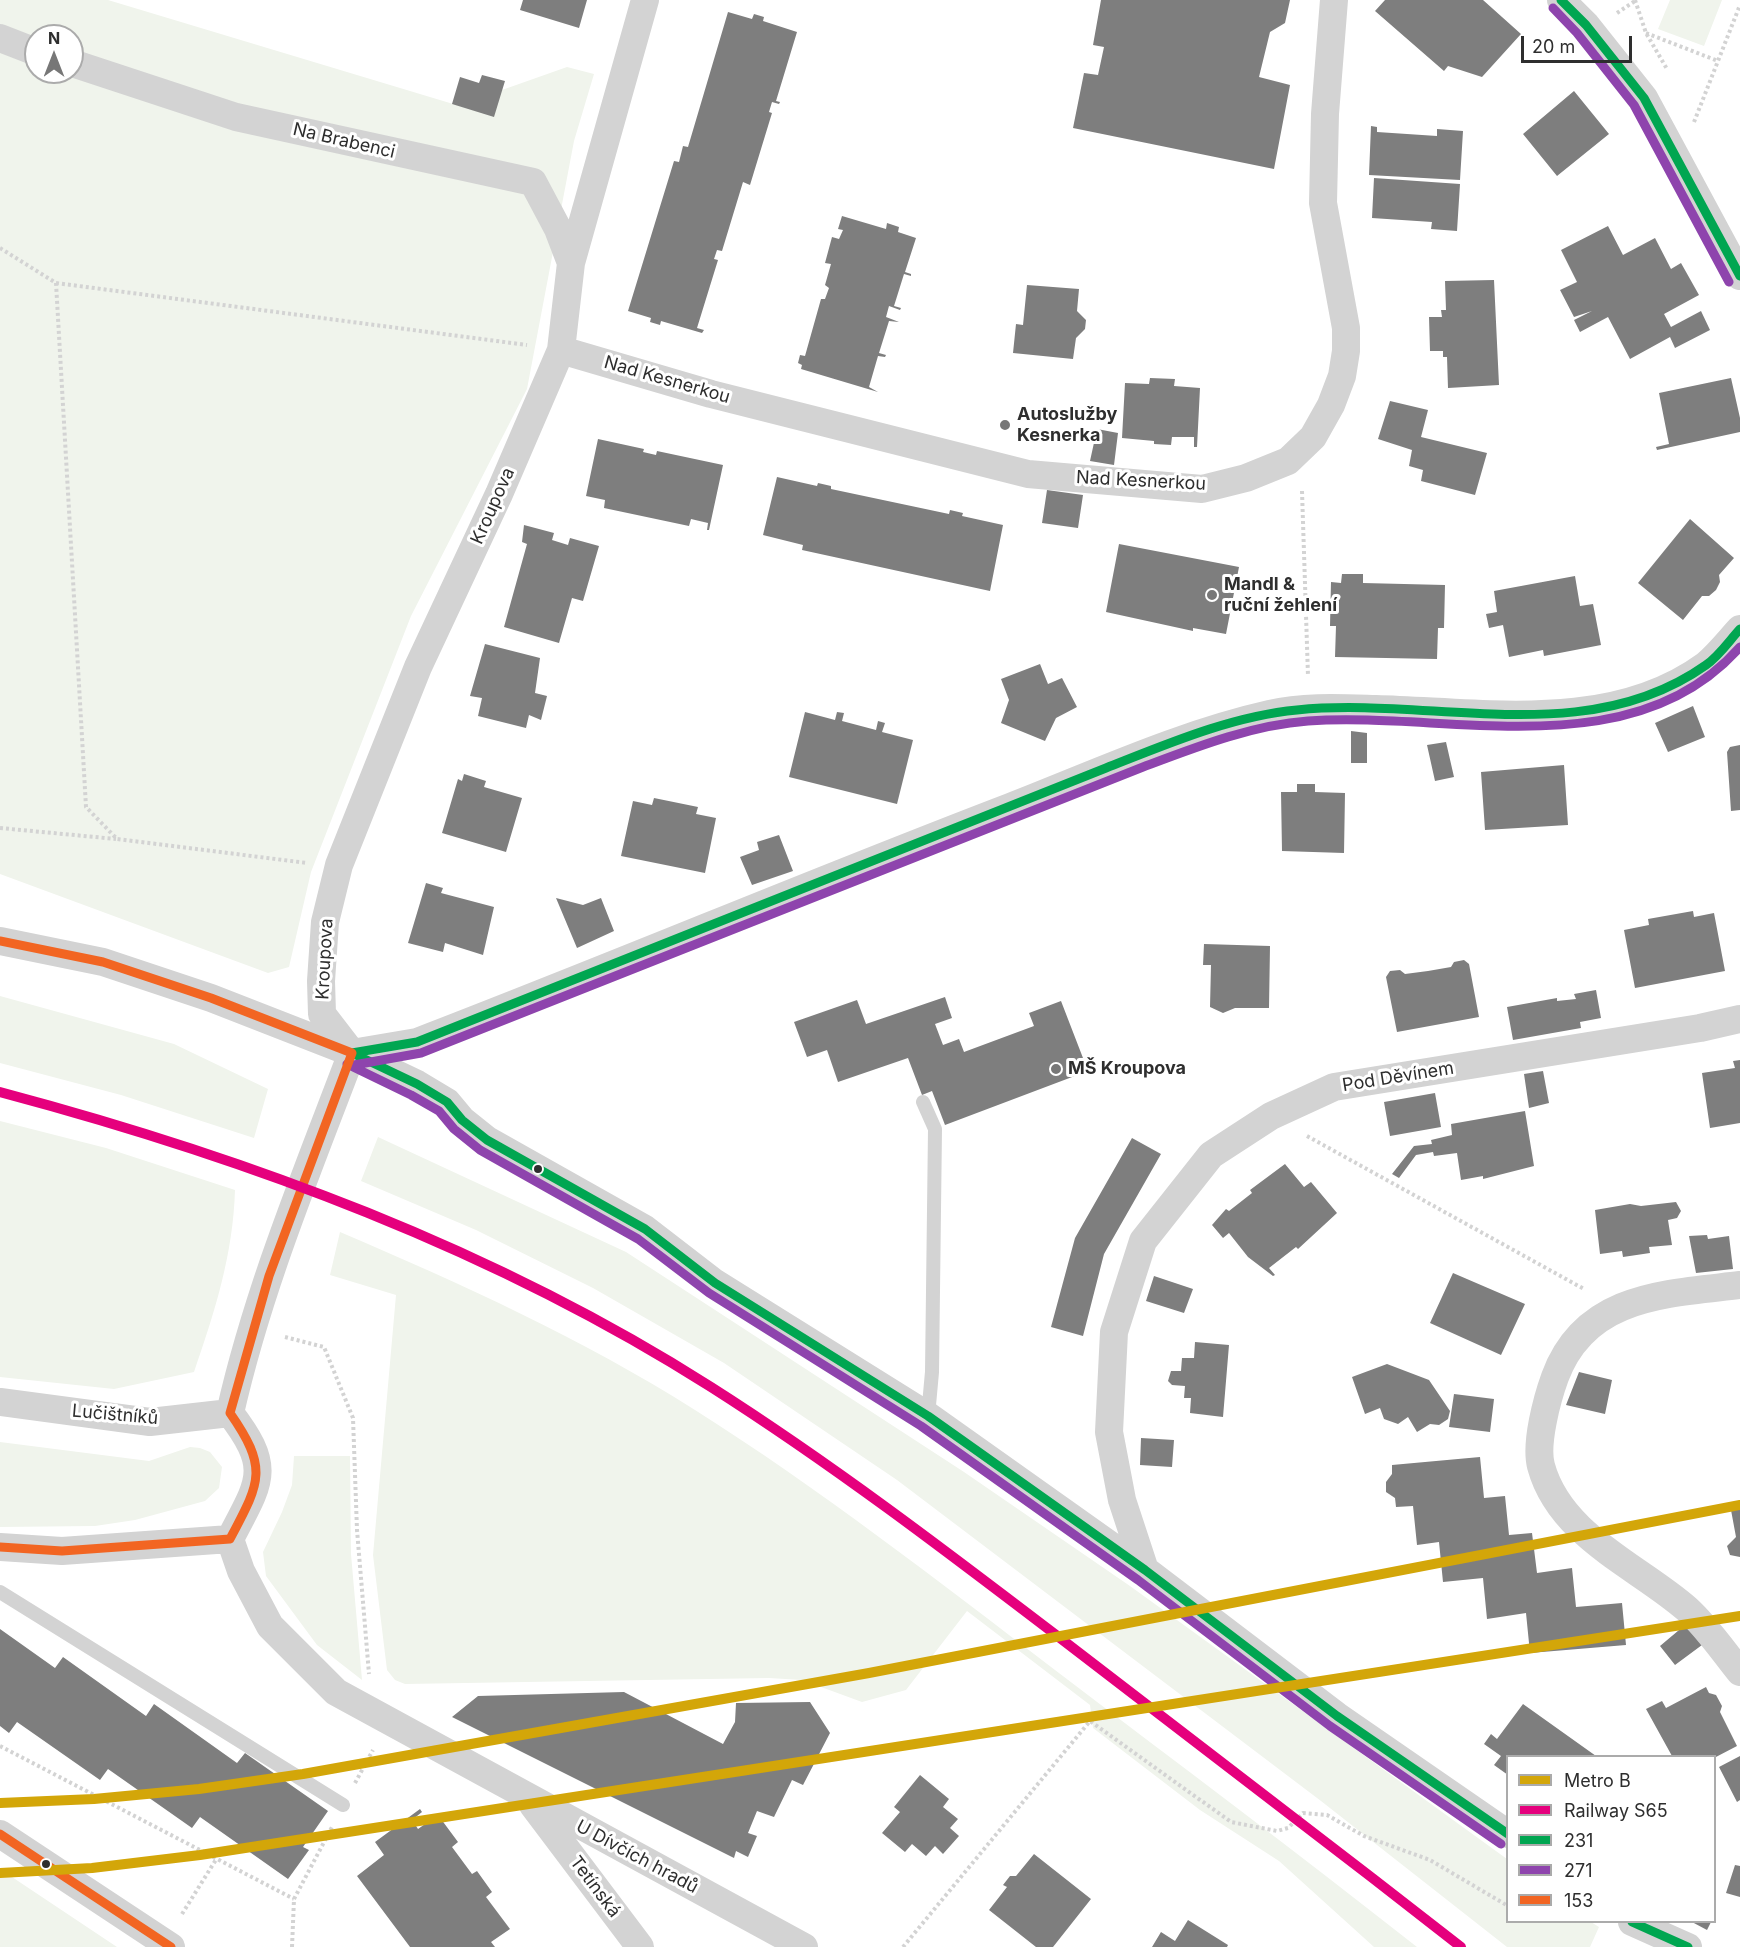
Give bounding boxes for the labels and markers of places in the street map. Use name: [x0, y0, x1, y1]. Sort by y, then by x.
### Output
place label: Autoslužby Kesnerka: [1017, 404, 1117, 446]
marker: Autoslužby Kesnerka: [998, 418, 1012, 432]
place label: Mandl & ruční žehlení: [1224, 574, 1337, 616]
marker: Mandl & ruční žehlení: [1205, 588, 1219, 602]
place label: MŠ Kroupova: [1068, 1058, 1186, 1080]
marker: MŠ Kroupova: [1049, 1062, 1063, 1076]
unlabelled marker: [532, 1163, 544, 1175]
unlabelled marker: [40, 1858, 52, 1870]

